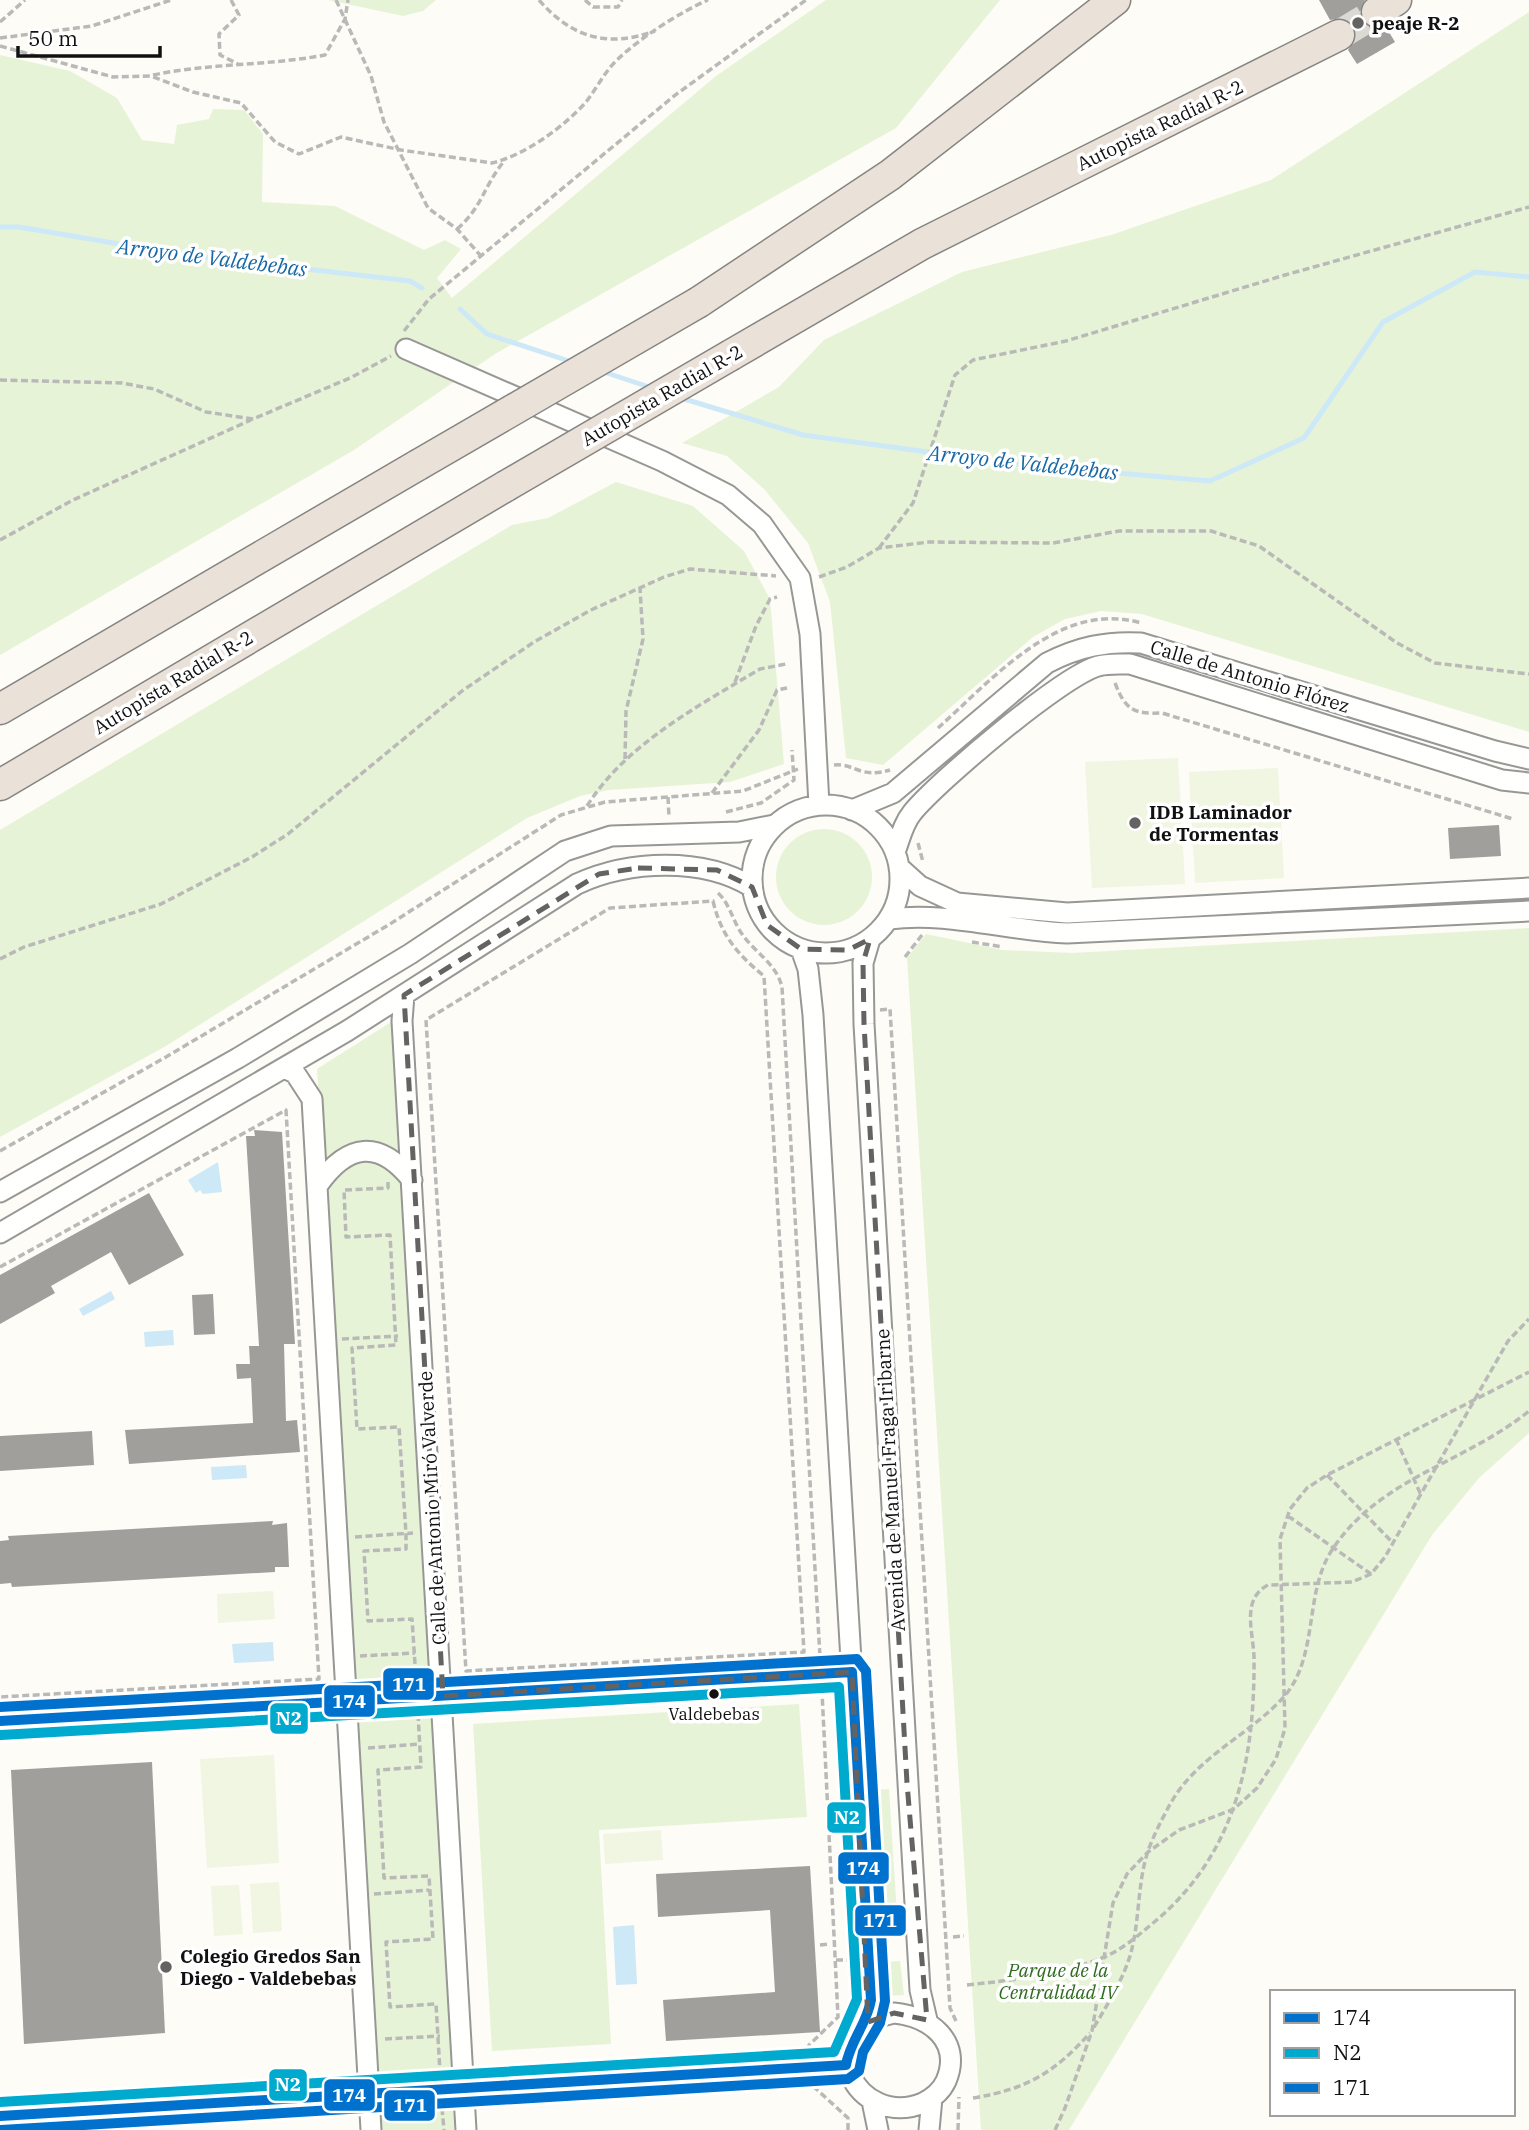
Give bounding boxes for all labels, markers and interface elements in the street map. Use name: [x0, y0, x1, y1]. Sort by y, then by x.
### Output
place label: peaje R-2: [1372, 11, 1460, 35]
scale bar: [18, 14, 159, 58]
marker: peaje R-2: [1350, 15, 1366, 31]
text: 50 m: [28, 24, 78, 52]
street label: Autopista Radial R-2: [1073, 74, 1247, 176]
water label: Arroyo de Valdebebas: [113, 231, 309, 283]
street label: Autopista Radial R-2: [577, 339, 747, 451]
water label: Arroyo de Valdebebas: [924, 438, 1120, 486]
street label: Autopista Radial R-2: [89, 625, 257, 739]
street label: Calle de Antonio Flórez: [1148, 634, 1352, 718]
place label: IDB Laminador de Tormentas: [1149, 800, 1293, 846]
marker: IDB Laminador de Tormentas: [1127, 815, 1143, 831]
street label: Avenida de Manuel Fraga Iribarne: [870, 1328, 910, 1632]
street label: Calle de Antonio Miró Valverde: [413, 1370, 451, 1646]
line badge: 171: [382, 1667, 435, 1701]
text: 171: [392, 1672, 426, 1696]
line badge: 174: [323, 1684, 376, 1718]
marker: Valdebebas: [707, 1687, 721, 1701]
text: 174: [332, 1689, 366, 1713]
line badge: N2: [269, 1702, 309, 1735]
place label: Valdebebas: [668, 1703, 760, 1725]
text: N2: [276, 1706, 302, 1730]
line badge: N2: [826, 1801, 867, 1834]
text: N2: [834, 1805, 860, 1829]
line badge: 174: [837, 1851, 890, 1885]
text: 174: [846, 1856, 880, 1880]
line badge: 171: [854, 1904, 907, 1937]
text: 171: [863, 1908, 897, 1932]
place label: Colegio Gredos San Diego - Valdebebas: [180, 1944, 361, 1990]
park label: Parque de la Centralidad IV: [999, 1958, 1120, 2004]
marker: Colegio Gredos San Diego - Valdebebas: [158, 1959, 174, 1975]
legend: [1270, 1990, 1515, 2116]
text: 174: [1333, 2003, 1371, 2031]
text: N2: [1333, 2038, 1362, 2066]
line badge: N2: [268, 2068, 308, 2102]
text: N2: [275, 2072, 301, 2096]
text: 171: [1333, 2073, 1371, 2101]
line badge: 174: [323, 2078, 376, 2112]
text: 174: [332, 2083, 366, 2107]
line badge: 171: [383, 2089, 436, 2122]
text: 171: [393, 2093, 427, 2117]

